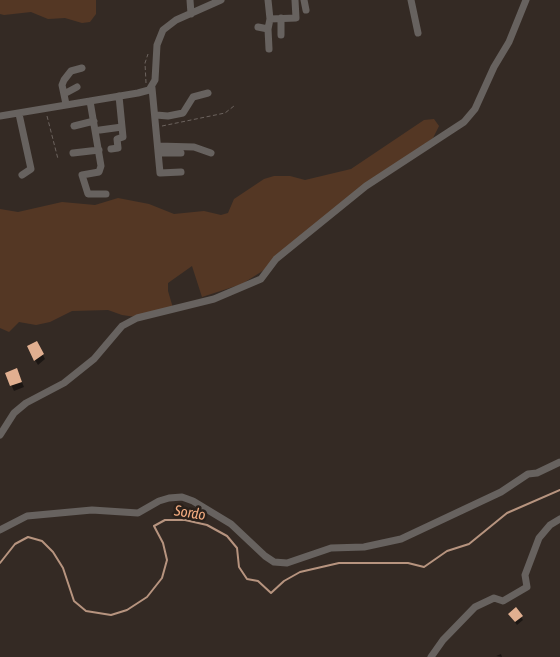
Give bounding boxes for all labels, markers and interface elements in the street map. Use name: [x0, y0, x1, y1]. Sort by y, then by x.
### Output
water label: Sordo: [173, 502, 207, 524]

